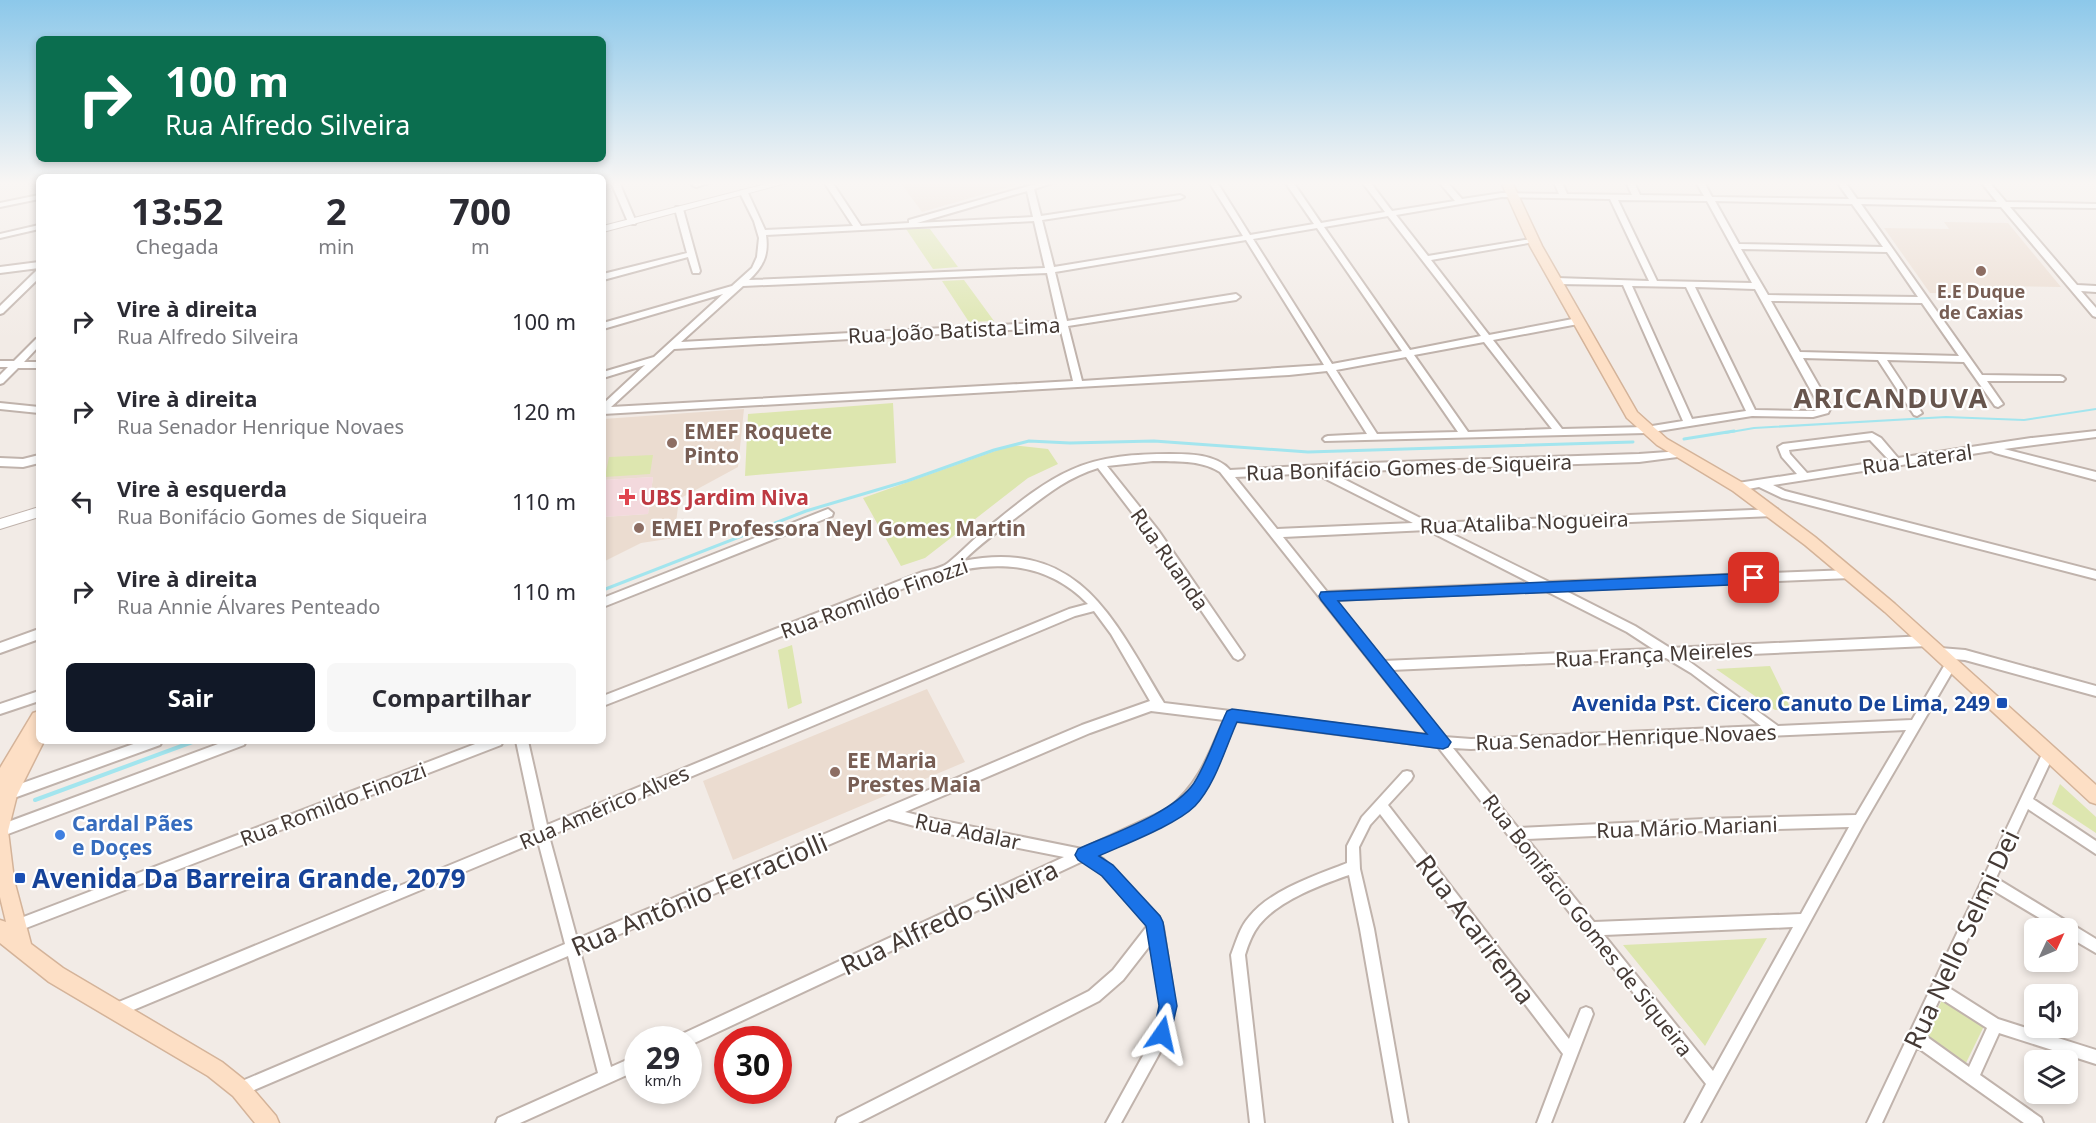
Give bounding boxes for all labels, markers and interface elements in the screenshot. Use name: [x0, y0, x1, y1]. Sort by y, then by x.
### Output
text: 100 m: [165, 52, 289, 109]
icon: right: [66, 60, 144, 138]
text: Rua Alfredo Silveira: [165, 106, 410, 143]
text: 13:52: [131, 187, 223, 236]
text: 2: [326, 187, 347, 236]
text: 700: [449, 187, 511, 236]
text: Chegada: [135, 233, 219, 260]
text: min: [318, 233, 354, 260]
text: m: [471, 233, 490, 260]
marker: E.E Duque de Caxias: [1974, 264, 1988, 278]
place label: E.E Duque de Caxias: [1937, 279, 2025, 324]
text: Vire à direita: [117, 293, 257, 323]
icon: right: [66, 305, 99, 338]
text: 100 m: [512, 306, 576, 336]
street label: Rua João Batista Lima: [847, 310, 1061, 350]
text: Rua Alfredo Silveira: [117, 323, 299, 350]
district label: ARICANDUVA: [1793, 379, 1989, 416]
text: Vire à direita: [117, 383, 257, 413]
icon: right: [66, 395, 99, 428]
text: 120 m: [512, 396, 576, 426]
text: Rua Senador Henrique Novaes: [117, 413, 404, 440]
place label: EMEF Roquete Pinto: [684, 417, 832, 469]
marker: EMEF Roquete Pinto: [665, 436, 679, 450]
street label: Rua Lateral: [1860, 437, 1974, 481]
street label: Rua Bonifácio Gomes de Siqueira: [1246, 447, 1572, 487]
text: Vire à esquerda: [117, 473, 287, 503]
place label: UBS Jardim Niva: [640, 483, 809, 511]
icon: left: [66, 485, 99, 518]
text: 110 m: [512, 486, 576, 516]
marker: UBS Jardim Niva: [618, 488, 636, 506]
street label: Rua Ruanda: [1124, 502, 1216, 616]
text: Rua Bonifácio Gomes de Siqueira: [117, 503, 428, 530]
street label: Rua Ataliba Nogueira: [1419, 504, 1629, 540]
place label: EMEI Professora Neyl Gomes Martin: [651, 514, 1026, 542]
marker: EMEI Professora Neyl Gomes Martin: [632, 521, 646, 535]
street label: Rua Romildo Finozzi: [776, 551, 972, 645]
pin: [1728, 552, 1779, 603]
icon: arrive: [1737, 561, 1770, 594]
text: Vire à direita: [117, 563, 257, 593]
icon: right: [66, 575, 99, 608]
text: 110 m: [512, 576, 576, 606]
text: Rua Annie Álvares Penteado: [117, 593, 380, 620]
street label: Rua França Meireles: [1554, 635, 1754, 673]
button: Sair: [66, 663, 315, 732]
button: Compartilhar: [327, 663, 576, 732]
place label: Avenida Pst. Cicero Canuto De Lima, 249: [1572, 689, 1990, 717]
marker: Avenida Pst. Cicero Canuto De Lima, 249: [1995, 696, 2009, 710]
street label: Rua Senador Henrique Novaes: [1475, 718, 1777, 756]
place label: EE Maria Prestes Maia: [847, 746, 981, 798]
street label: Rua Romildo Finozzi: [236, 756, 430, 852]
street label: Rua Américo Alves: [515, 759, 693, 855]
marker: EE Maria Prestes Maia: [828, 765, 842, 779]
street label: Rua Bonifácio Gomes de Siqueira: [1477, 788, 1699, 1062]
street label: Rua Adalar: [913, 806, 1024, 856]
place label: Cardal Pães e Doçes: [72, 809, 193, 861]
street label: Rua Mário Mariani: [1596, 810, 1778, 844]
street label: Rua Antônio Ferraciolli: [565, 824, 833, 964]
street label: Rua Nello Selmi Dei: [1894, 824, 2028, 1054]
marker: Cardal Pães e Doçes: [53, 828, 67, 842]
street label: Rua Acarirema: [1408, 847, 1544, 1011]
street label: Rua Alfredo Silveira: [834, 851, 1064, 983]
place label: Avenida Da Barreira Grande, 2079: [32, 860, 466, 896]
marker: Avenida Da Barreira Grande, 2079: [13, 871, 27, 885]
north arrow: [2024, 918, 2078, 972]
map controls: [2024, 918, 2078, 1104]
button: sound: [2024, 984, 2078, 1038]
position arrow: [1130, 1002, 1194, 1066]
speed limit sign: 30: [714, 1026, 792, 1104]
text: 29: [646, 1037, 680, 1078]
button: layers: [2024, 1050, 2078, 1104]
text: km/h: [645, 1070, 681, 1090]

